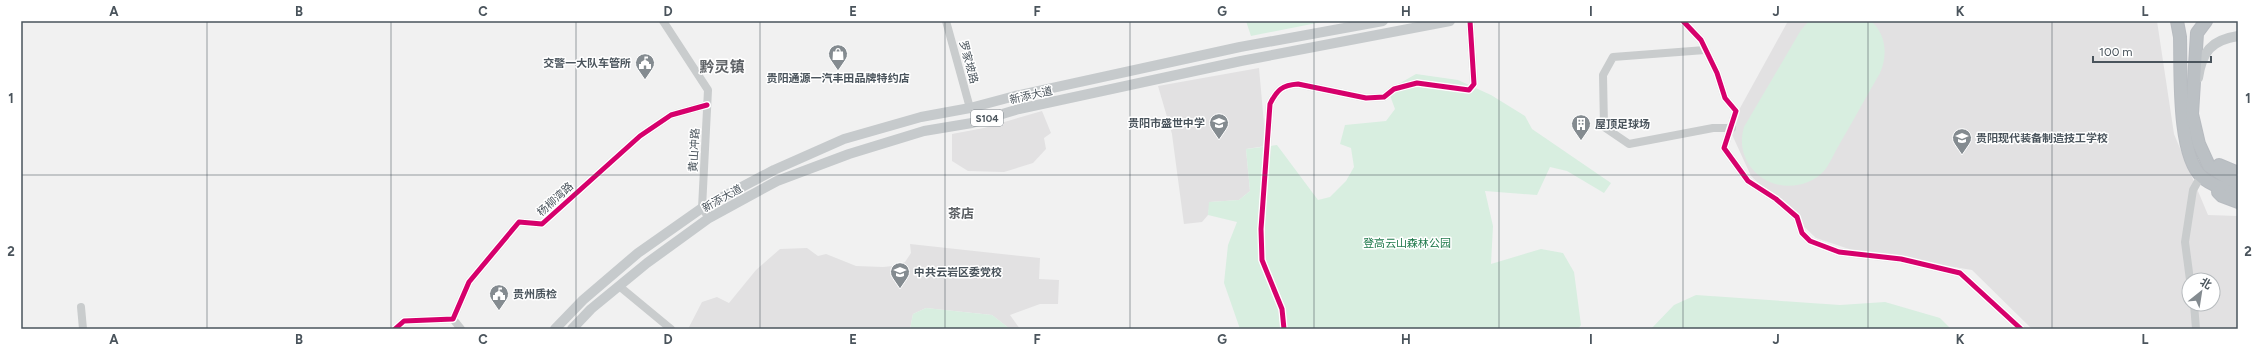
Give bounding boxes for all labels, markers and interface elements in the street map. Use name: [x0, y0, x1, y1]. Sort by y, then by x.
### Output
text: A: [109, 4, 119, 19]
text: B: [295, 4, 303, 19]
text: C: [478, 4, 488, 19]
text: D: [663, 4, 673, 19]
text: E: [849, 4, 857, 19]
text: F: [1033, 4, 1041, 19]
text: G: [1217, 4, 1227, 19]
text: H: [1401, 4, 1411, 19]
text: I: [1589, 4, 1593, 19]
text: J: [1772, 4, 1780, 19]
text: K: [1956, 4, 1965, 19]
text: L: [2142, 4, 2149, 19]
scale bar: [2093, 38, 2211, 64]
street label: 罗家坡路: [957, 39, 980, 85]
shop icon: 贵阳通源一汽丰田品牌特约店: [827, 43, 849, 71]
text: 100 m: [2099, 45, 2133, 59]
public building icon: 交警一大队车管所: [634, 52, 656, 80]
place label: 交警一大队车管所: [543, 57, 631, 70]
district label: 黔灵镇: [699, 58, 745, 76]
place label: 贵阳通源一汽丰田品牌特约店: [767, 72, 910, 85]
street label: 新添大道: [1008, 84, 1054, 107]
text: 1: [8, 91, 14, 106]
text: 1: [2245, 91, 2251, 106]
road number: S104: [971, 110, 1003, 126]
school or university icon: 贵阳市盛世中学: [1208, 112, 1230, 140]
building icon: 屋顶足球场: [1570, 113, 1592, 141]
place label: 贵阳市盛世中学: [1128, 117, 1205, 130]
place label: 屋顶足球场: [1595, 118, 1650, 131]
school or university icon: 贵阳现代装备制造技工学校: [1951, 127, 1973, 155]
street label: 黄山冲路: [687, 128, 702, 172]
place label: 贵阳现代装备制造技工学校: [1976, 132, 2108, 145]
street label: 杨柳湾路: [535, 180, 576, 219]
street label: 新添大道: [700, 182, 745, 215]
district label: 茶店: [948, 206, 974, 221]
park label: 登高云山森林公园: [1363, 237, 1451, 250]
text: 2: [7, 244, 15, 259]
text: 2: [2244, 244, 2252, 259]
school or university icon: 中共云岩区委党校: [889, 261, 911, 289]
place label: 中共云岩区委党校: [914, 266, 1002, 279]
north arrow: [2181, 272, 2221, 312]
text: 北: [2198, 275, 2214, 292]
public building icon: 贵州质检: [488, 283, 510, 311]
place label: 贵州质检: [513, 288, 557, 301]
text: A: [109, 332, 119, 347]
text: B: [295, 332, 303, 347]
text: C: [478, 332, 488, 347]
text: D: [663, 332, 673, 347]
text: E: [849, 332, 857, 347]
text: F: [1033, 332, 1041, 347]
text: G: [1217, 332, 1227, 347]
text: H: [1401, 332, 1411, 347]
text: I: [1589, 332, 1593, 347]
text: J: [1772, 332, 1780, 347]
text: K: [1956, 332, 1965, 347]
text: L: [2142, 332, 2149, 347]

